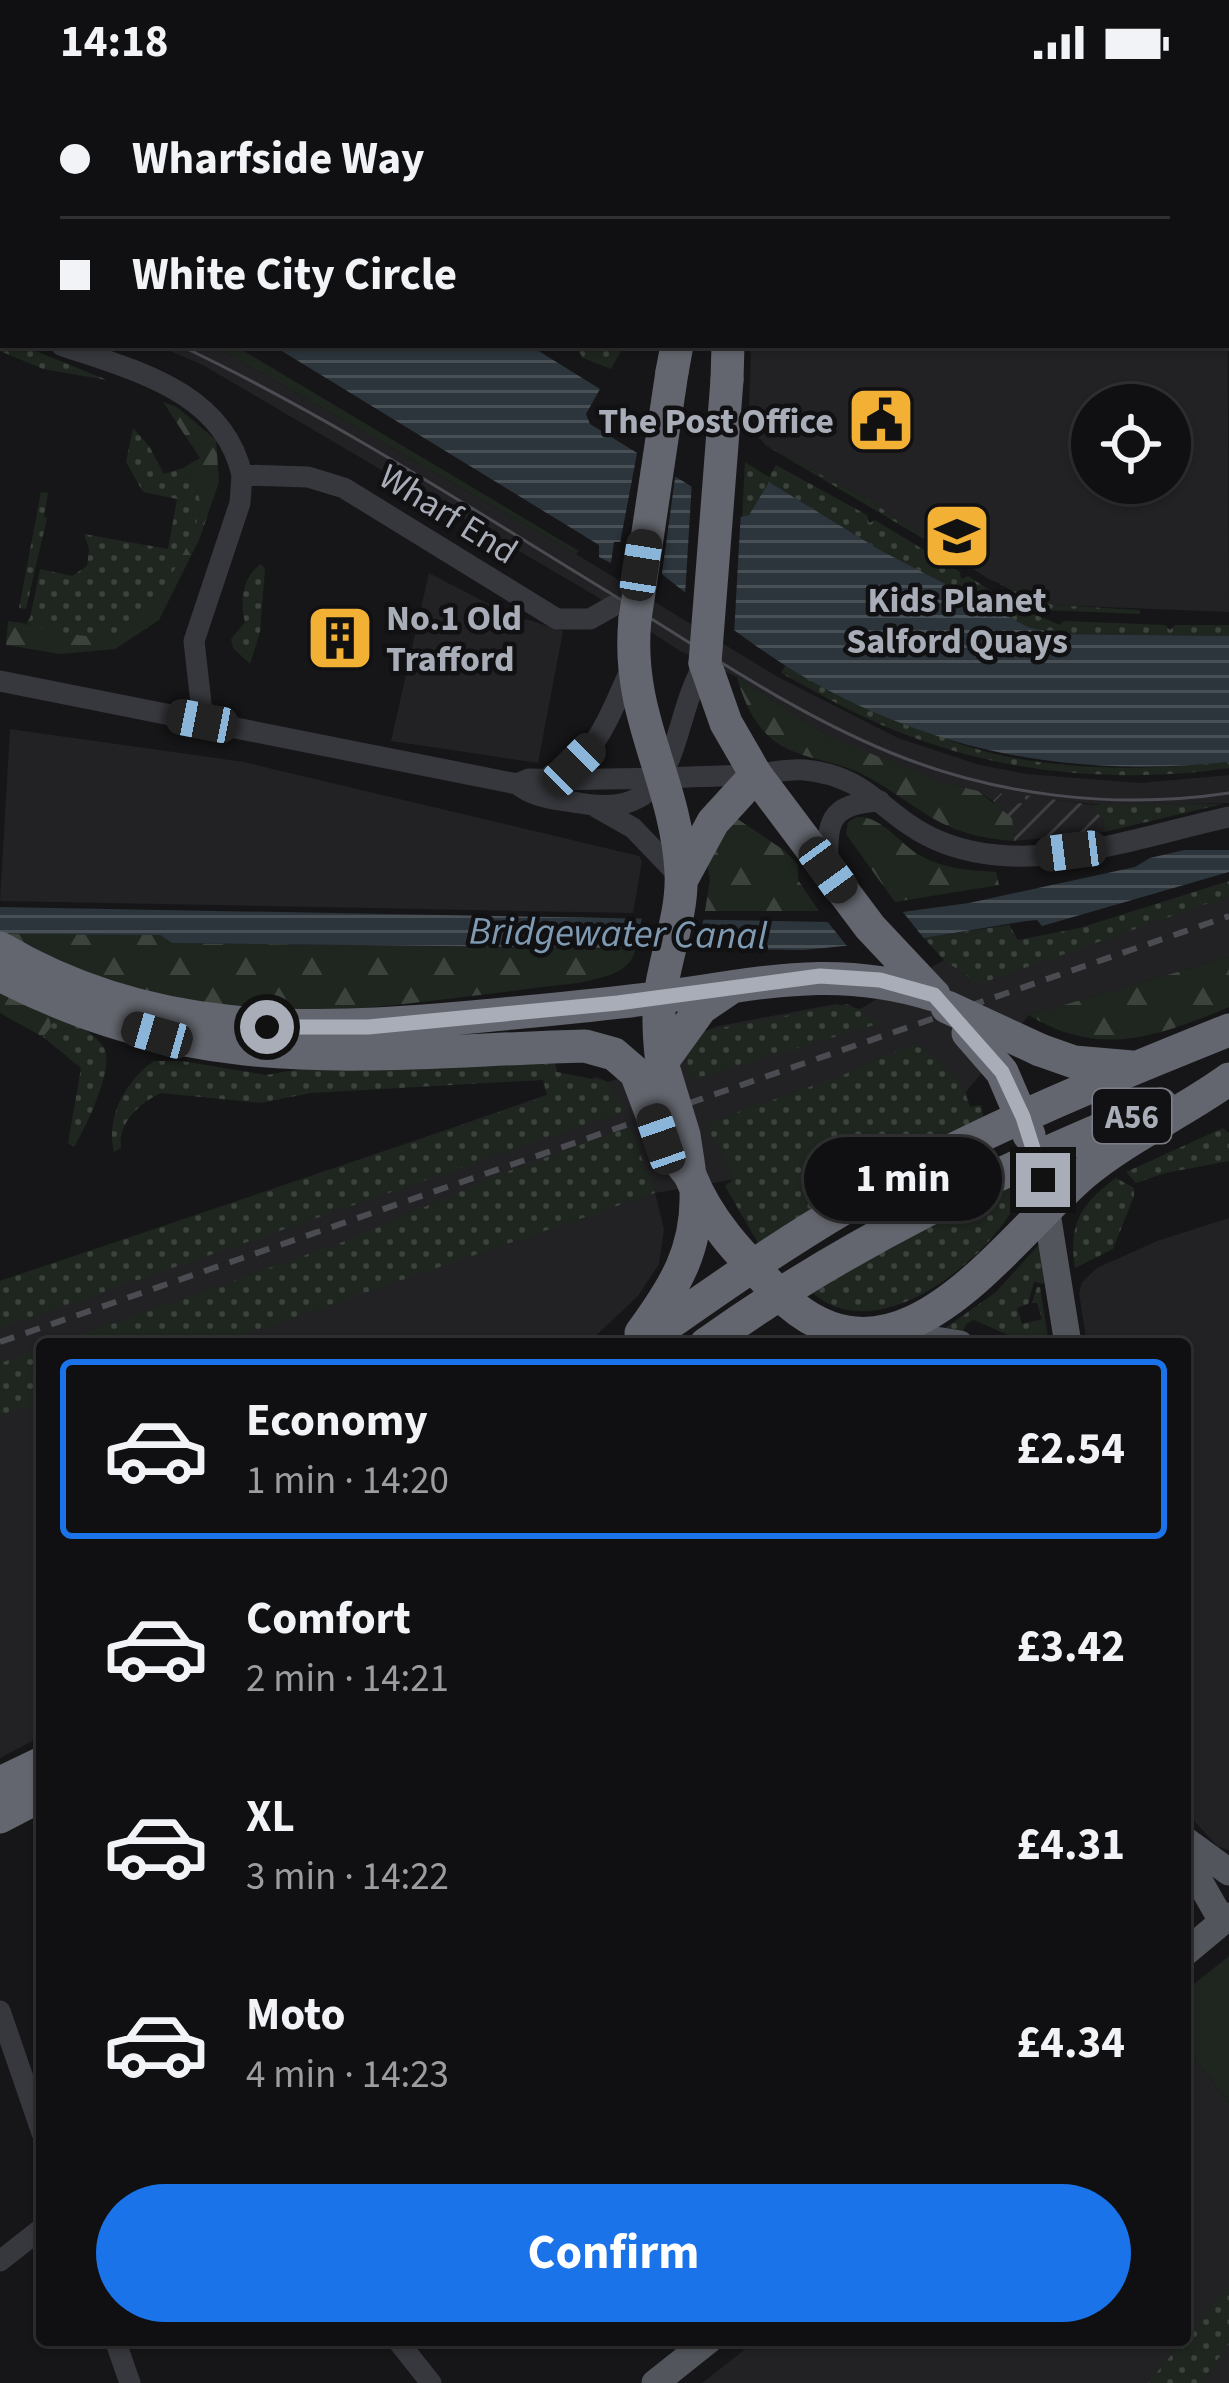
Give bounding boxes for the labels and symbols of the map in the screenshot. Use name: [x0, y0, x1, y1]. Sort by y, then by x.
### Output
public building icon: The Post Office: [846, 385, 916, 455]
place label: The Post Office: [598, 396, 834, 447]
street label: Wharf End: [369, 452, 527, 577]
school or university icon: Kids Planet Salford Quays: [922, 501, 992, 571]
car: [618, 527, 664, 603]
place label: Kids Planet Salford Quays: [846, 575, 1068, 667]
place label: No.1 Old Trafford: [386, 593, 522, 685]
building icon: No.1 Old Trafford: [305, 603, 375, 673]
car: [163, 696, 241, 746]
car: [536, 727, 612, 803]
car: [1033, 829, 1109, 873]
car: [792, 830, 864, 910]
water label: Bridgewater Canal: [468, 903, 768, 965]
route start: [240, 1000, 294, 1054]
car: [117, 1008, 197, 1062]
road number: A56: [1093, 1089, 1171, 1143]
car: [632, 1099, 690, 1179]
callout: 1 min: [803, 1138, 1001, 1222]
route end: [1016, 1153, 1070, 1207]

